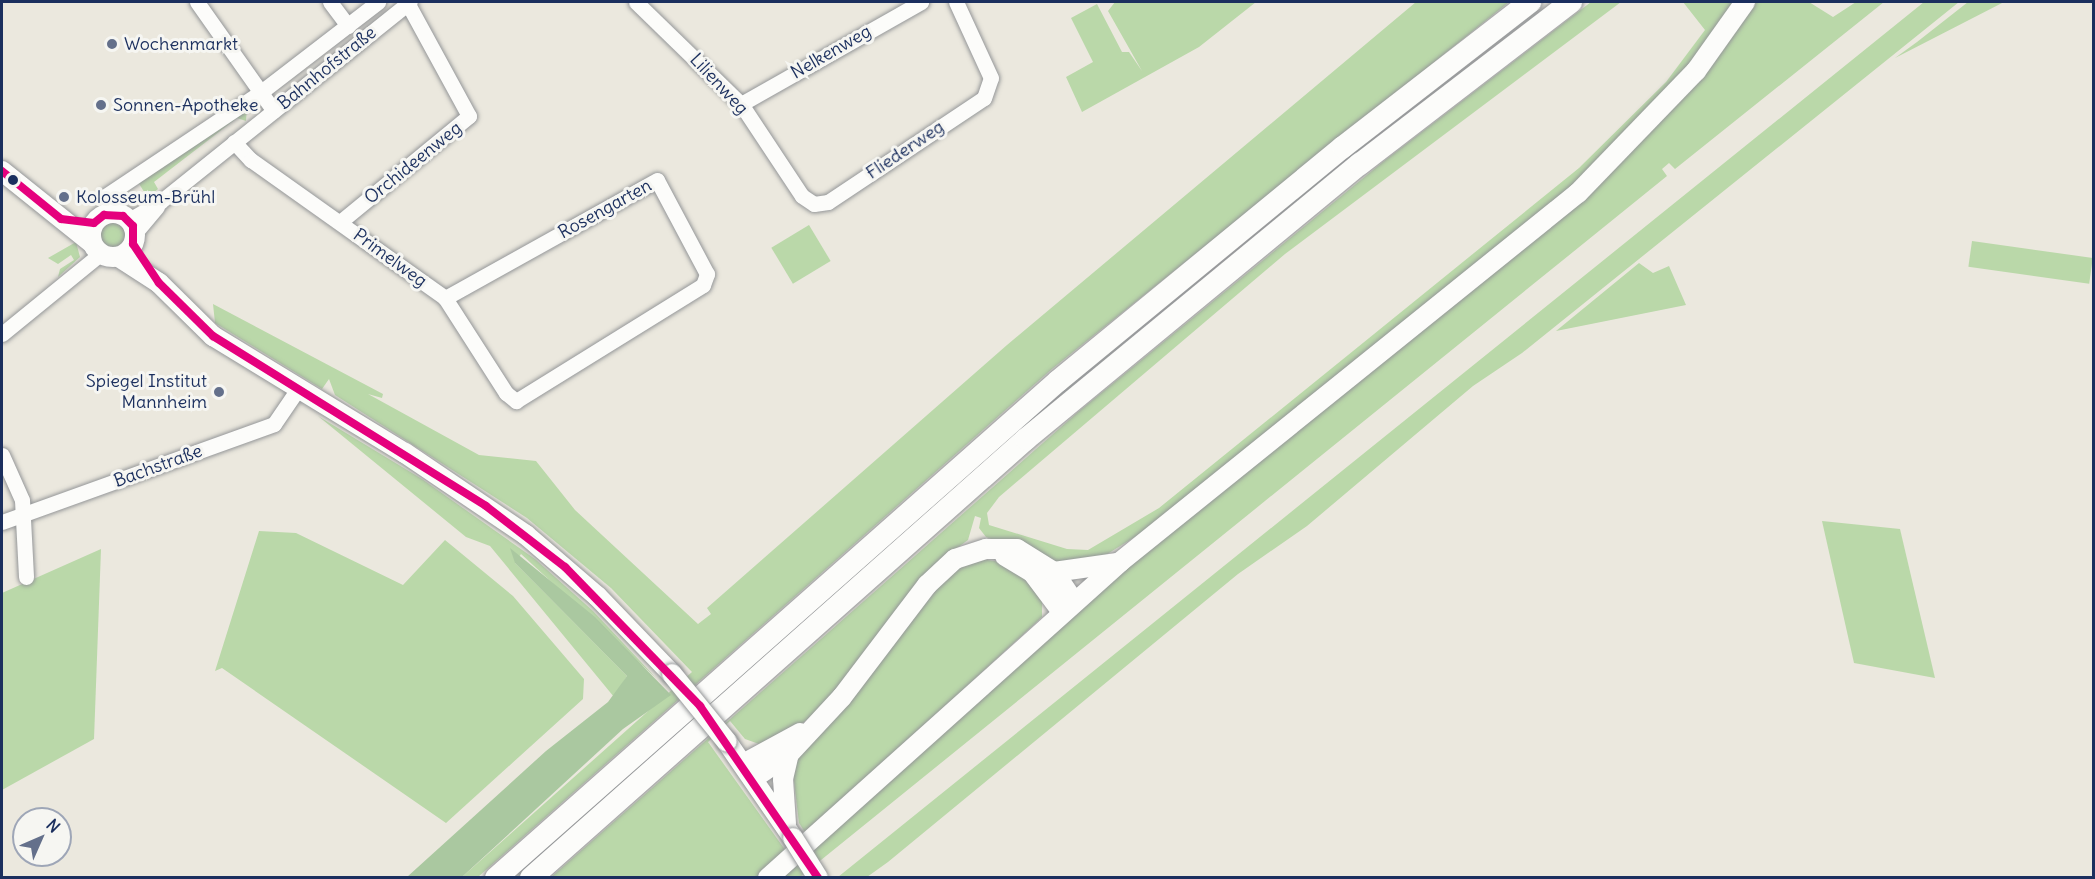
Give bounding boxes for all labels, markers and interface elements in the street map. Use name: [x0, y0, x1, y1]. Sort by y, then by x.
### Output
street label: Nelkenweg: [787, 20, 875, 84]
street label: Bahnhofstraße: [273, 22, 381, 114]
place label: Wochenmarkt: [124, 33, 238, 55]
marker: Wochenmarkt: [105, 37, 119, 51]
street label: Lilienweg: [685, 49, 753, 119]
place label: Sonnen-Apotheke: [113, 94, 258, 116]
marker: Sonnen-Apotheke: [94, 98, 108, 112]
street label: Fliederweg: [862, 116, 948, 184]
street label: Orchideenweg: [360, 117, 466, 209]
unlabelled marker: [7, 174, 19, 186]
street label: Rosengarten: [555, 174, 655, 244]
place label: Kolosseum-Brühl: [76, 186, 215, 208]
marker: Kolosseum-Brühl: [57, 190, 71, 204]
street label: Primelweg: [349, 224, 431, 292]
place label: Spiegel Institut Mannheim: [86, 371, 207, 413]
marker: Spiegel Institut Mannheim: [212, 385, 226, 399]
street label: Bachstraße: [111, 440, 205, 492]
north arrow: [12, 807, 72, 867]
text: N: [42, 815, 64, 837]

